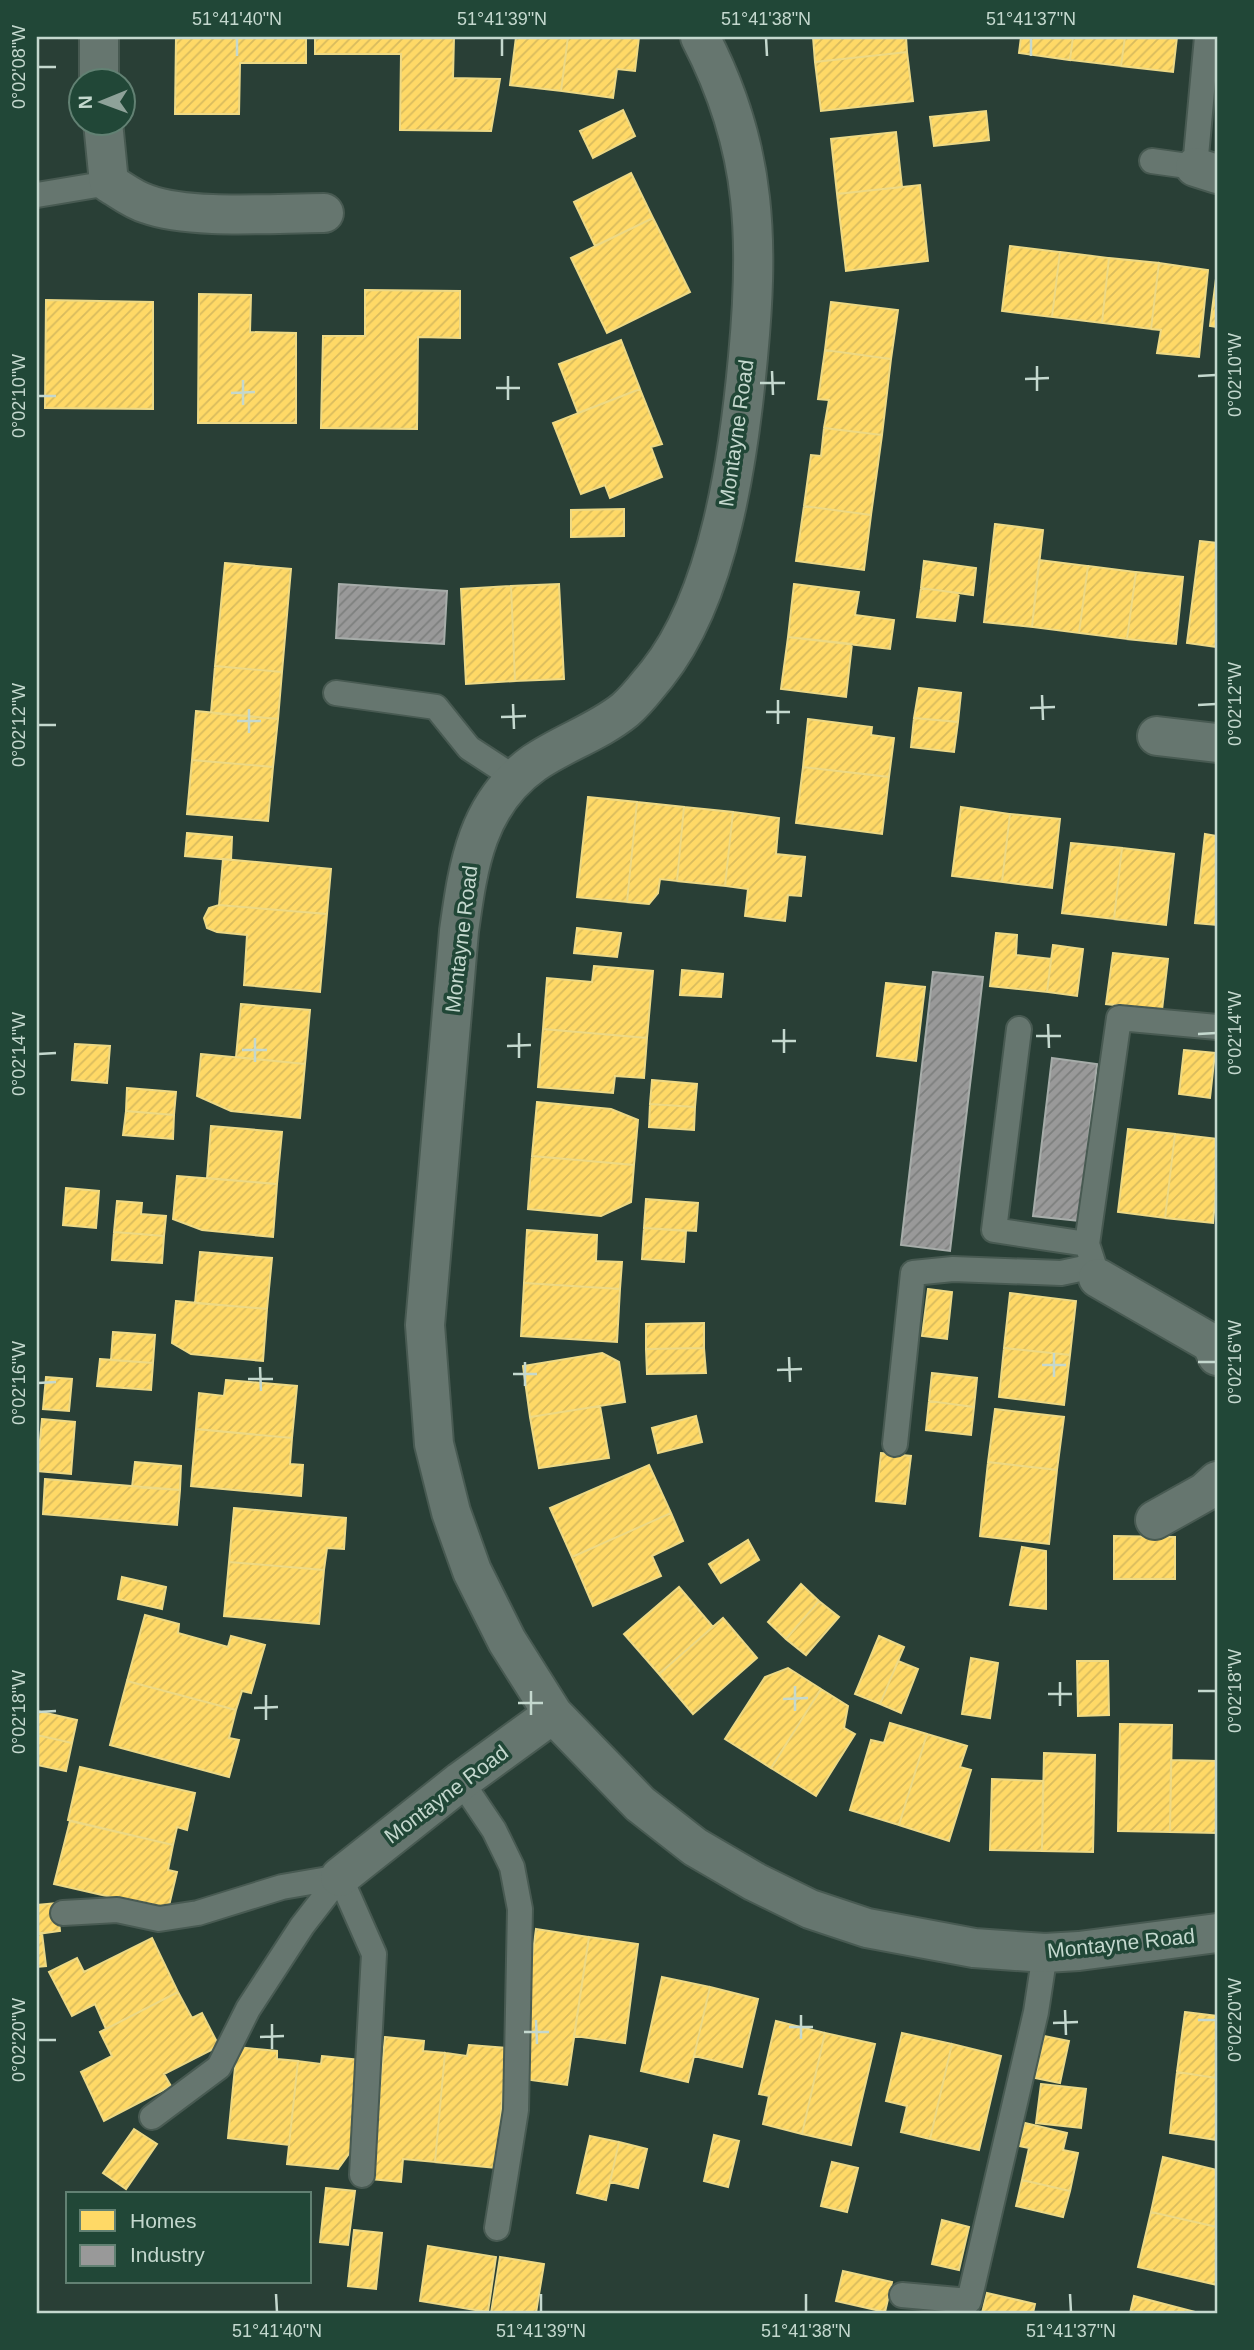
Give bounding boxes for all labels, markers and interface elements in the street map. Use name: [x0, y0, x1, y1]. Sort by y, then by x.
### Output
text: 51°41'40"N: [192, 9, 282, 29]
text: 51°41'39"N: [457, 9, 547, 29]
text: 51°41'38"N: [721, 9, 811, 29]
text: 51°41'37"N: [986, 9, 1076, 29]
text: 0°02'08"W: [9, 25, 29, 109]
north arrow: [66, 66, 136, 136]
text: N: [75, 95, 96, 109]
text: 0°02'10"W: [1225, 333, 1245, 417]
text: 0°02'10"W: [9, 354, 29, 438]
street label: Montayne Road: [714, 358, 758, 508]
text: 0°02'12"W: [1225, 662, 1245, 746]
text: 0°02'12"W: [9, 683, 29, 767]
street label: Montayne Road: [441, 864, 481, 1014]
text: 0°02'14"W: [1225, 991, 1245, 1075]
text: 0°02'14"W: [9, 1012, 29, 1096]
text: 0°02'16"W: [1225, 1320, 1245, 1404]
text: 0°02'16"W: [9, 1341, 29, 1425]
text: 0°02'18"W: [1225, 1649, 1245, 1733]
text: 0°02'18"W: [9, 1670, 29, 1754]
street label: Montayne Road: [380, 1740, 512, 1848]
street label: Montayne Road: [1046, 1924, 1196, 1962]
text: 0°02'20"W: [1225, 1978, 1245, 2062]
text: 0°02'20"W: [9, 1998, 29, 2082]
legend: [66, 2192, 312, 2284]
text: Homes: [130, 2209, 197, 2232]
text: Industry: [130, 2243, 205, 2266]
text: 51°41'40"N: [232, 2321, 322, 2341]
text: 51°41'39"N: [496, 2321, 586, 2341]
text: 51°41'38"N: [761, 2321, 851, 2341]
text: 51°41'37"N: [1026, 2321, 1116, 2341]

